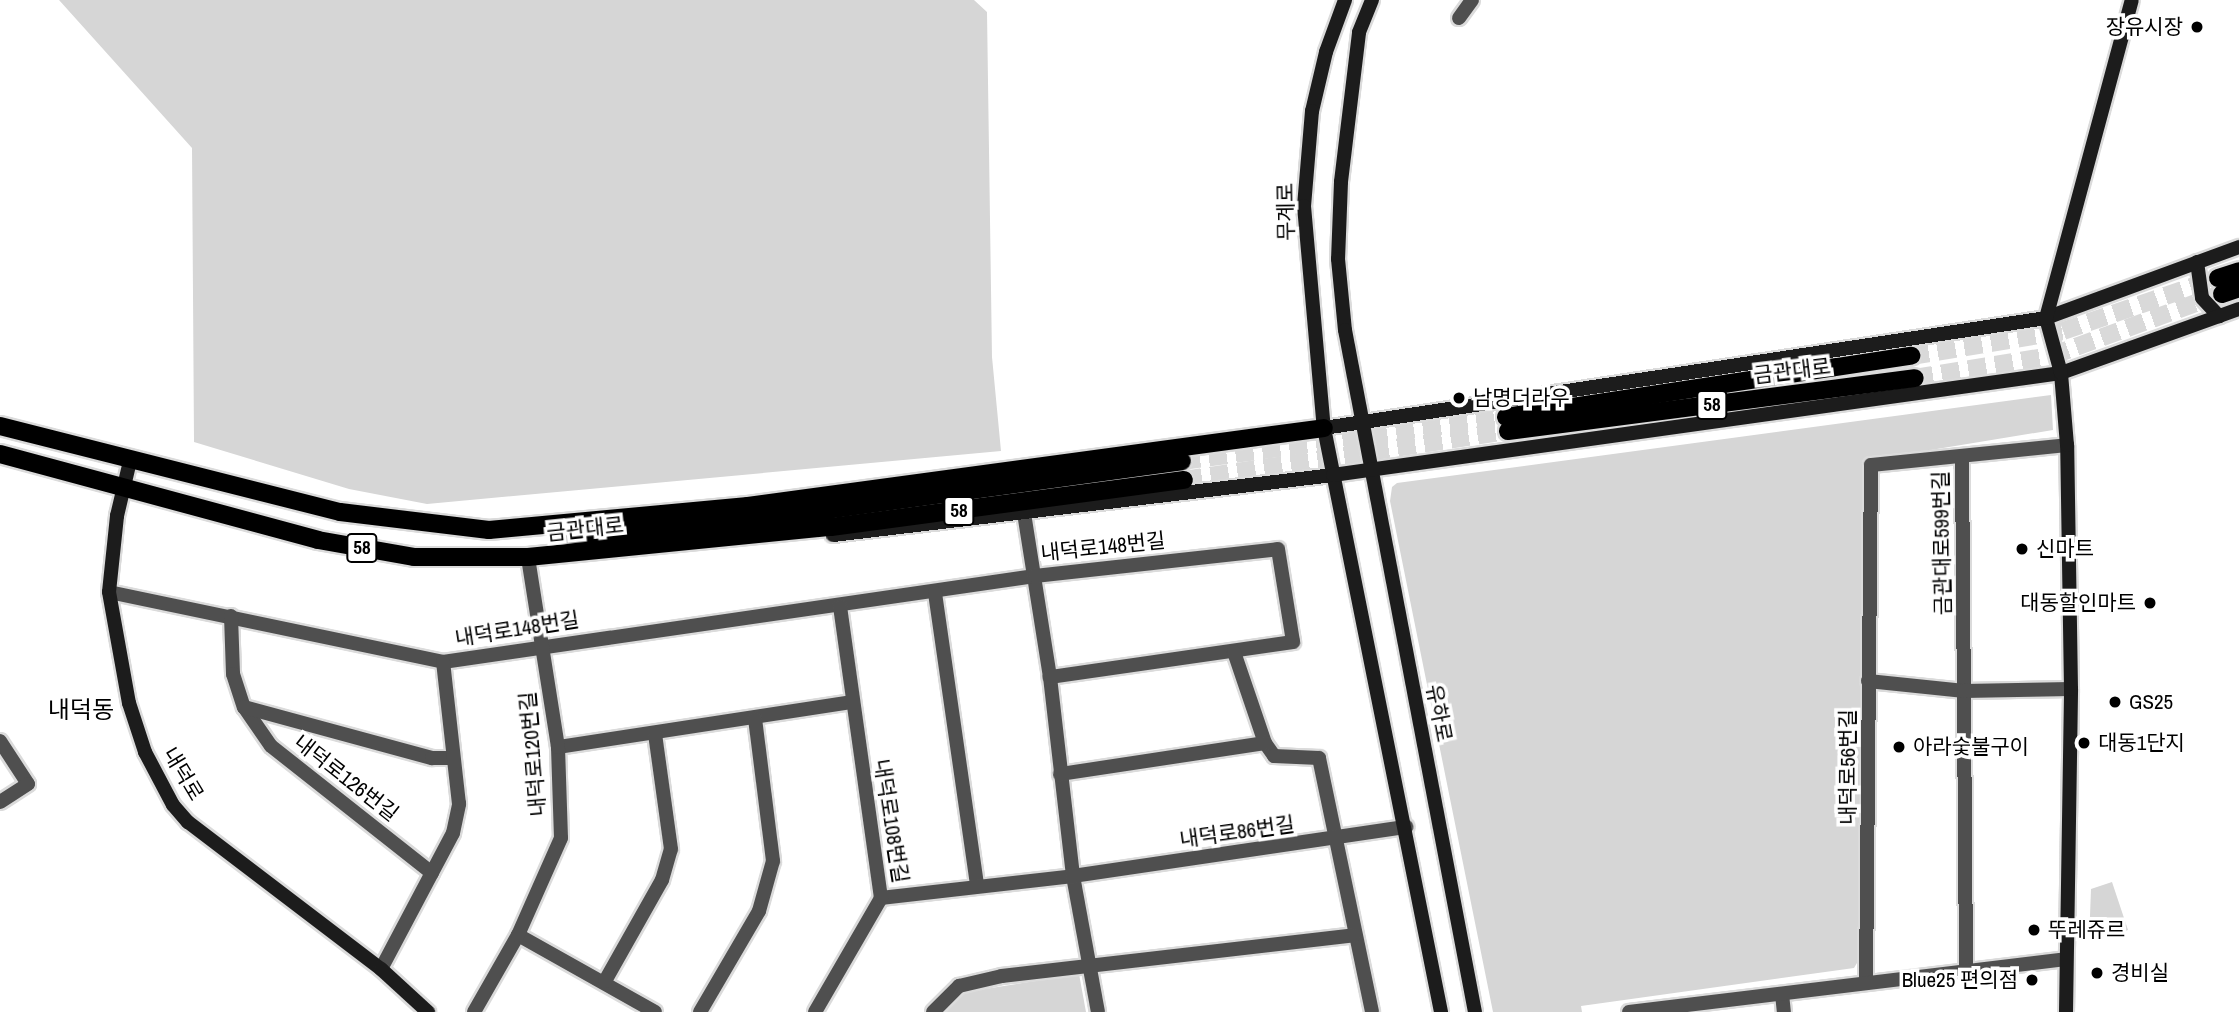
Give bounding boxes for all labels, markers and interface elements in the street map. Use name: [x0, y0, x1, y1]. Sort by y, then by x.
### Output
place label: 장유시장: [2106, 14, 2183, 40]
marker: 장유시장: [2189, 19, 2205, 35]
street label: 무계로: [1273, 183, 1299, 241]
street label: 금관대로: [1752, 354, 1832, 388]
place label: 남명더라우: [1473, 385, 1570, 411]
marker: 남명더라우: [1451, 390, 1467, 406]
road number: 58: [1696, 390, 1728, 420]
street label: 금관대로599번길: [1928, 470, 1956, 616]
road number: 58: [943, 496, 975, 526]
street label: 금관대로: [545, 512, 625, 546]
street label: 내덕로148번길: [1039, 528, 1167, 566]
road number: 58: [346, 533, 378, 564]
place label: 신마트: [2036, 536, 2094, 562]
marker: 신마트: [2014, 541, 2030, 557]
place label: 대동할인마트: [2020, 590, 2136, 616]
marker: 대동할인마트: [2142, 595, 2158, 611]
street label: 내덕로148번길: [453, 607, 581, 651]
street label: 유하로: [1421, 682, 1457, 744]
place label: GS25: [2129, 689, 2173, 715]
street label: 내덕로120번길: [515, 690, 551, 818]
marker: GS25: [2107, 694, 2123, 710]
district label: 내덕동: [48, 696, 114, 724]
street label: 내덕로56번길: [1835, 709, 1861, 825]
street label: 내덕로126번길: [289, 729, 403, 827]
place label: 대동1단지: [2098, 730, 2185, 756]
place label: 아라숯불구이: [1913, 734, 2029, 760]
marker: 대동1단지: [2076, 735, 2092, 751]
marker: 아라숯불구이: [1891, 739, 1907, 755]
street label: 내덕로: [157, 743, 209, 805]
street label: 내덕로108번길: [869, 757, 913, 885]
street label: 내덕로86번길: [1178, 811, 1296, 853]
place label: 뚜레쥬르: [2048, 917, 2125, 943]
marker: 뚜레쥬르: [2026, 922, 2042, 938]
place label: 경비실: [2111, 960, 2169, 986]
marker: 경비실: [2089, 965, 2105, 981]
place label: Blue25 편의점: [1902, 967, 2018, 993]
marker: Blue25 편의점: [2024, 972, 2040, 988]

